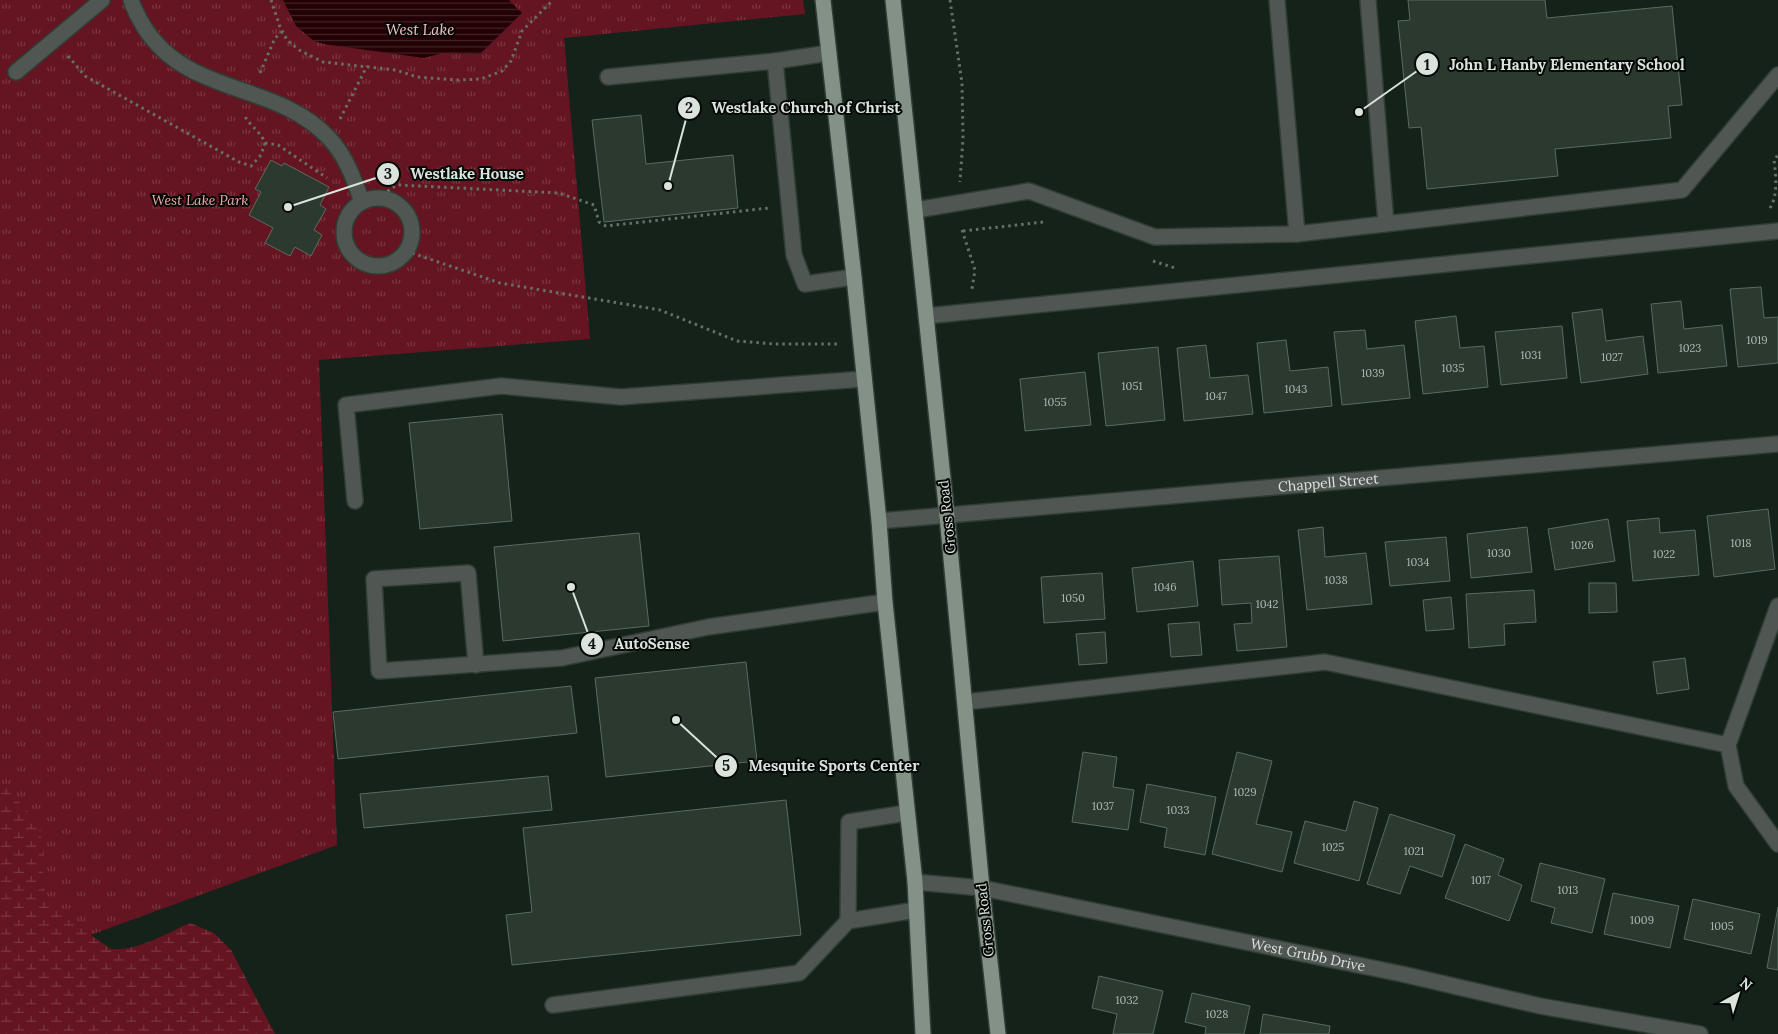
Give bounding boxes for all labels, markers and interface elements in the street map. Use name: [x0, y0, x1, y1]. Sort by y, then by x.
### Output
water label: West Lake: [386, 20, 454, 39]
callout: John L Hanby Elementary School: [1414, 49, 1695, 79]
text: 1: [1424, 55, 1430, 74]
text: John L Hanby Elementary School: [1449, 55, 1685, 74]
callout: Westlake Church of Christ: [677, 93, 911, 123]
text: 2: [685, 98, 693, 117]
text: Westlake Church of Christ: [712, 98, 901, 117]
callout: Westlake House: [375, 159, 534, 189]
text: 3: [384, 164, 392, 183]
text: Westlake House: [410, 164, 524, 183]
park label: West Lake Park: [151, 191, 249, 209]
house number: 1019: [1746, 333, 1768, 347]
house number: 1023: [1679, 341, 1701, 355]
house number: 1031: [1521, 348, 1541, 362]
house number: 1027: [1601, 350, 1623, 364]
house number: 1035: [1442, 361, 1464, 375]
house number: 1039: [1361, 366, 1385, 380]
house number: 1051: [1122, 379, 1142, 393]
house number: 1043: [1285, 382, 1307, 396]
house number: 1047: [1205, 389, 1227, 403]
house number: 1055: [1044, 395, 1066, 409]
street label: Chappell Street: [1277, 469, 1380, 496]
street label: Gross Road: [934, 479, 960, 555]
house number: 1018: [1730, 536, 1752, 550]
house number: 1026: [1570, 538, 1594, 552]
house number: 1030: [1487, 546, 1511, 560]
house number: 1022: [1653, 547, 1675, 561]
house number: 1034: [1407, 555, 1429, 569]
house number: 1038: [1324, 573, 1348, 587]
house number: 1046: [1153, 580, 1177, 594]
house number: 1050: [1061, 591, 1085, 605]
house number: 1042: [1256, 597, 1278, 611]
callout: AutoSense: [579, 629, 700, 659]
text: 4: [588, 634, 596, 653]
text: AutoSense: [614, 634, 690, 653]
callout: Mesquite Sports Center: [714, 751, 930, 781]
text: 5: [722, 756, 730, 775]
text: Mesquite Sports Center: [749, 756, 920, 775]
house number: 1029: [1233, 785, 1257, 799]
house number: 1037: [1092, 799, 1114, 813]
house number: 1033: [1166, 803, 1190, 817]
house number: 1025: [1322, 840, 1344, 854]
house number: 1021: [1404, 844, 1424, 858]
house number: 1017: [1471, 873, 1491, 887]
street label: Gross Road: [972, 882, 998, 958]
house number: 1013: [1558, 883, 1578, 897]
house number: 1009: [1630, 913, 1654, 927]
house number: 1005: [1710, 919, 1734, 933]
street label: West Grubb Drive: [1249, 934, 1367, 975]
north arrow: [1713, 969, 1763, 1019]
text: N: [1736, 973, 1756, 994]
house number: 1032: [1116, 993, 1139, 1007]
house number: 1028: [1206, 1007, 1228, 1021]

